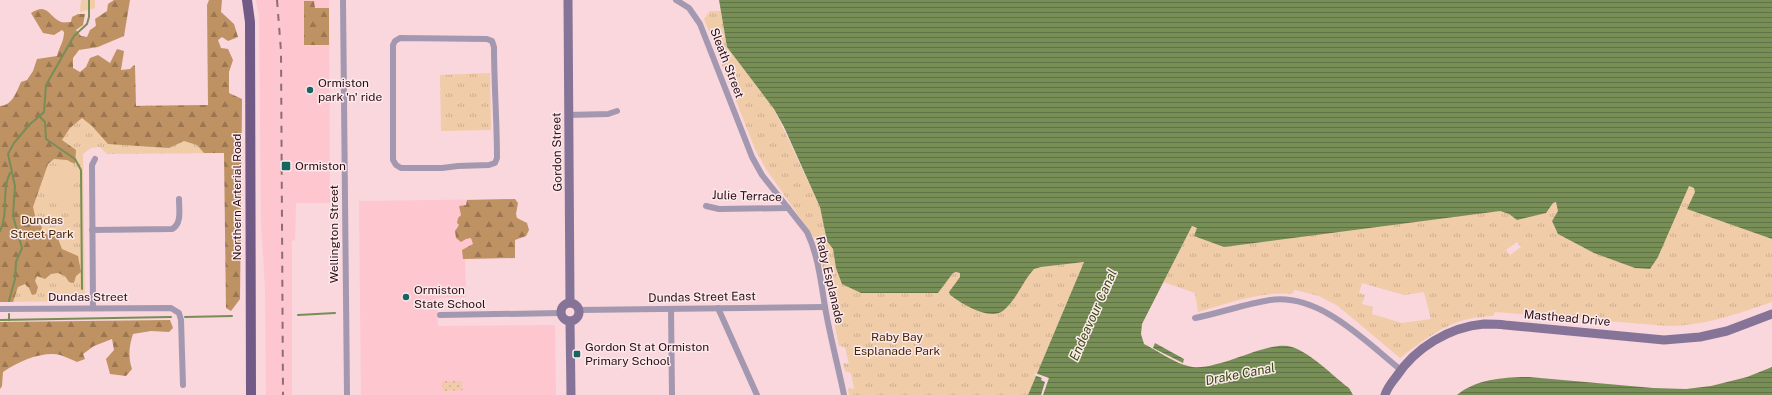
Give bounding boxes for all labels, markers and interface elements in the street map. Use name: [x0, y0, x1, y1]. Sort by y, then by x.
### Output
street label: Sleath Street: [707, 26, 747, 100]
place label: Ormiston park 'n' ride: [318, 76, 382, 104]
marker: Ormiston park 'n' ride: [305, 85, 315, 95]
street label: Gordon Street: [549, 112, 565, 192]
street label: Northern Arterial Road: [230, 134, 244, 260]
place label: Ormiston: [295, 159, 346, 173]
marker: Ormiston: [280, 160, 292, 172]
street label: Wellington Street: [327, 184, 341, 283]
street label: Julie Terrace: [712, 188, 782, 204]
park label: Dundas Street Park: [10, 213, 74, 241]
street label: Raby Esplanade: [813, 235, 847, 325]
water label: Endeavour Canal: [1066, 267, 1120, 363]
place label: Ormiston State School: [414, 283, 486, 311]
street label: Dundas Street East: [648, 289, 756, 305]
street label: Dundas Street: [48, 290, 128, 304]
marker: Ormiston State School: [401, 292, 411, 302]
street label: Masthead Drive: [1523, 307, 1611, 329]
park label: Raby Bay Esplanade Park: [854, 330, 941, 358]
place label: Gordon St at Ormiston Primary School: [585, 340, 709, 368]
marker: Gordon St at Ormiston Primary School: [572, 349, 582, 359]
water label: Drake Canal: [1204, 360, 1276, 388]

